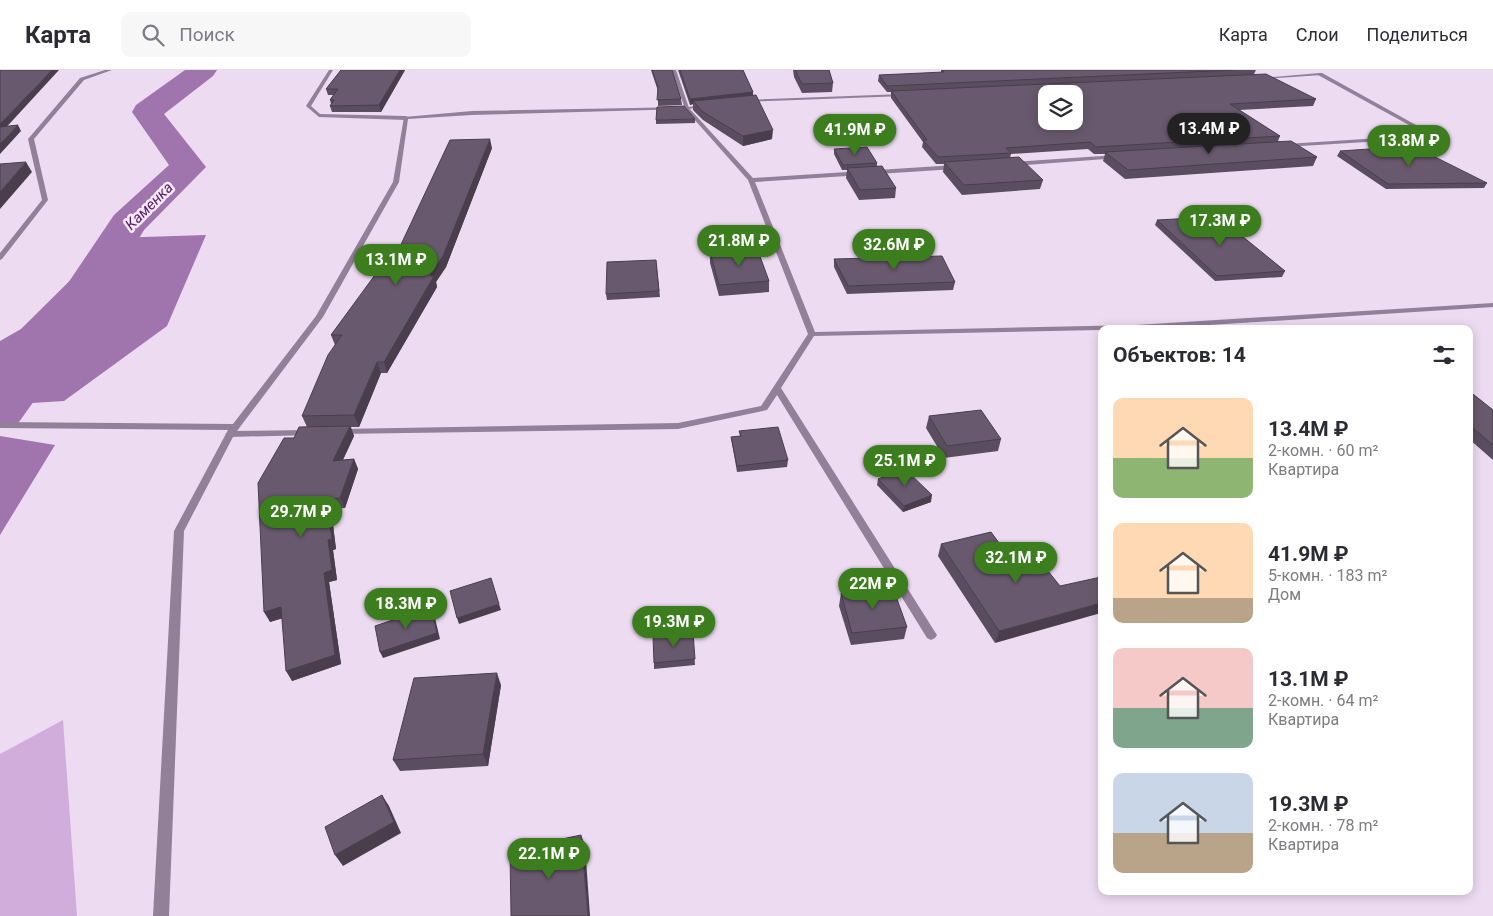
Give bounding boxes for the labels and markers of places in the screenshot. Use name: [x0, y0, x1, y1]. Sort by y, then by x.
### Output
pin: 13.4M ₽: [1163, 112, 1255, 155]
pin: 41.9M ₽: [809, 114, 901, 156]
pin: 13.8M ₽: [1363, 124, 1455, 167]
pin: 17.3M ₽: [1174, 204, 1266, 247]
pin: 21.8M ₽: [693, 224, 785, 267]
pin: 32.6M ₽: [848, 228, 940, 271]
pin: 13.1M ₽: [350, 244, 442, 286]
pin: 25.1M ₽: [859, 444, 951, 487]
pin: 29.7M ₽: [255, 496, 347, 538]
pin: 32.1M ₽: [970, 542, 1062, 584]
pin: 22M ₽: [838, 568, 908, 610]
pin: 18.3M ₽: [360, 588, 452, 630]
pin: 19.3M ₽: [628, 606, 720, 648]
pin: 22.1M ₽: [503, 838, 595, 880]

